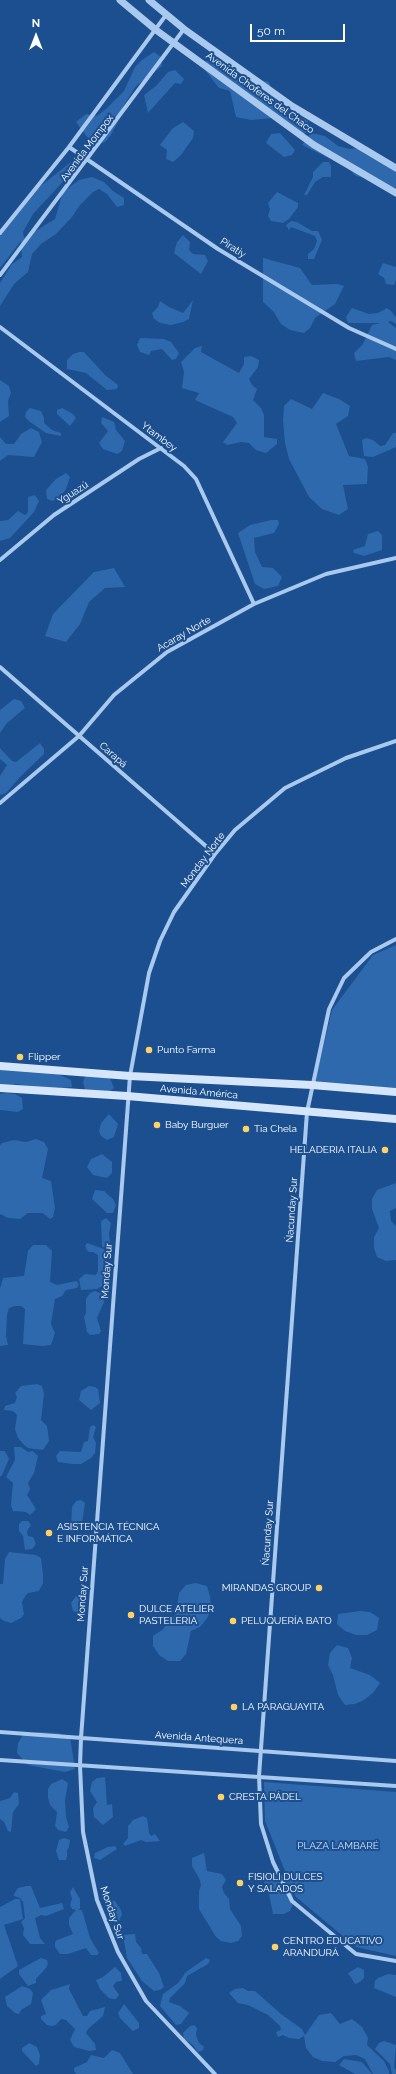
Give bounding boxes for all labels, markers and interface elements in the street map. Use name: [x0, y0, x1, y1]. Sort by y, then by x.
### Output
north arrow: [16, 16, 56, 56]
scale bar: [252, 16, 347, 42]
text: N: [32, 17, 40, 30]
text: 50 m: [257, 24, 285, 38]
street label: Avenida Choferes del Chaco: [204, 50, 316, 136]
street label: Avenida Mompox: [58, 112, 116, 184]
street label: Piratiy: [218, 235, 248, 261]
street label: Ytambey: [139, 420, 179, 454]
street label: Yguazú: [55, 479, 91, 507]
street label: Acaray Norte: [155, 614, 213, 654]
street label: Carapá: [97, 740, 129, 770]
street label: Monday Norte: [178, 830, 228, 890]
place label: Punto Farma: [157, 1044, 216, 1056]
marker: Punto Farma: [144, 1045, 154, 1055]
place label: Flipper: [28, 1051, 61, 1063]
marker: Flipper: [15, 1052, 25, 1062]
street label: Avenida América: [160, 1083, 238, 1101]
place label: Baby Burguer: [165, 1119, 229, 1131]
marker: Baby Burguer: [152, 1120, 162, 1130]
place label: Tia Chela: [254, 1123, 297, 1135]
marker: Tia Chela: [241, 1124, 251, 1134]
place label: HELADERIA ITALIA: [290, 1144, 377, 1156]
marker: HELADERIA ITALIA: [380, 1145, 390, 1155]
street label: Ńacunday Sur: [284, 1177, 300, 1243]
street label: Monday Sur: [99, 1243, 115, 1299]
street label: Ńacunday Sur: [260, 1500, 276, 1566]
place label: ASISTENCIA TÉCNICA E INFORMÁTICA: [57, 1521, 159, 1544]
marker: ASISTENCIA TÉCNICA E INFORMÁTICA: [44, 1528, 54, 1538]
street label: Monday Sur: [75, 1566, 91, 1622]
place label: MIRANDAS GROUP: [222, 1582, 311, 1594]
marker: MIRANDAS GROUP: [314, 1583, 324, 1593]
place label: DULCE ATELIER PASTELERIA: [139, 1603, 214, 1626]
marker: DULCE ATELIER PASTELERIA: [126, 1610, 136, 1620]
place label: PELUQUERÍA BATO: [241, 1615, 332, 1627]
marker: PELUQUERÍA BATO: [228, 1616, 238, 1626]
place label: LA PARAGUAYITA: [242, 1701, 324, 1713]
marker: LA PARAGUAYITA: [229, 1702, 239, 1712]
street label: Avenida Antequera: [155, 1729, 243, 1747]
place label: CRESTA PÁDEL: [229, 1791, 301, 1803]
marker: CRESTA PÁDEL: [216, 1792, 226, 1802]
park label: PLAZA LAMBARÉ: [297, 1840, 379, 1852]
place label: FISIOLI DULCES Y SALADOS: [248, 1871, 323, 1894]
marker: FISIOLI DULCES Y SALADOS: [235, 1878, 245, 1888]
street label: Monday Sur: [97, 1885, 127, 1941]
place label: CENTRO EDUCATIVO ARANDURÁ: [283, 1935, 383, 1958]
marker: CENTRO EDUCATIVO ARANDURÁ: [270, 1942, 280, 1952]

